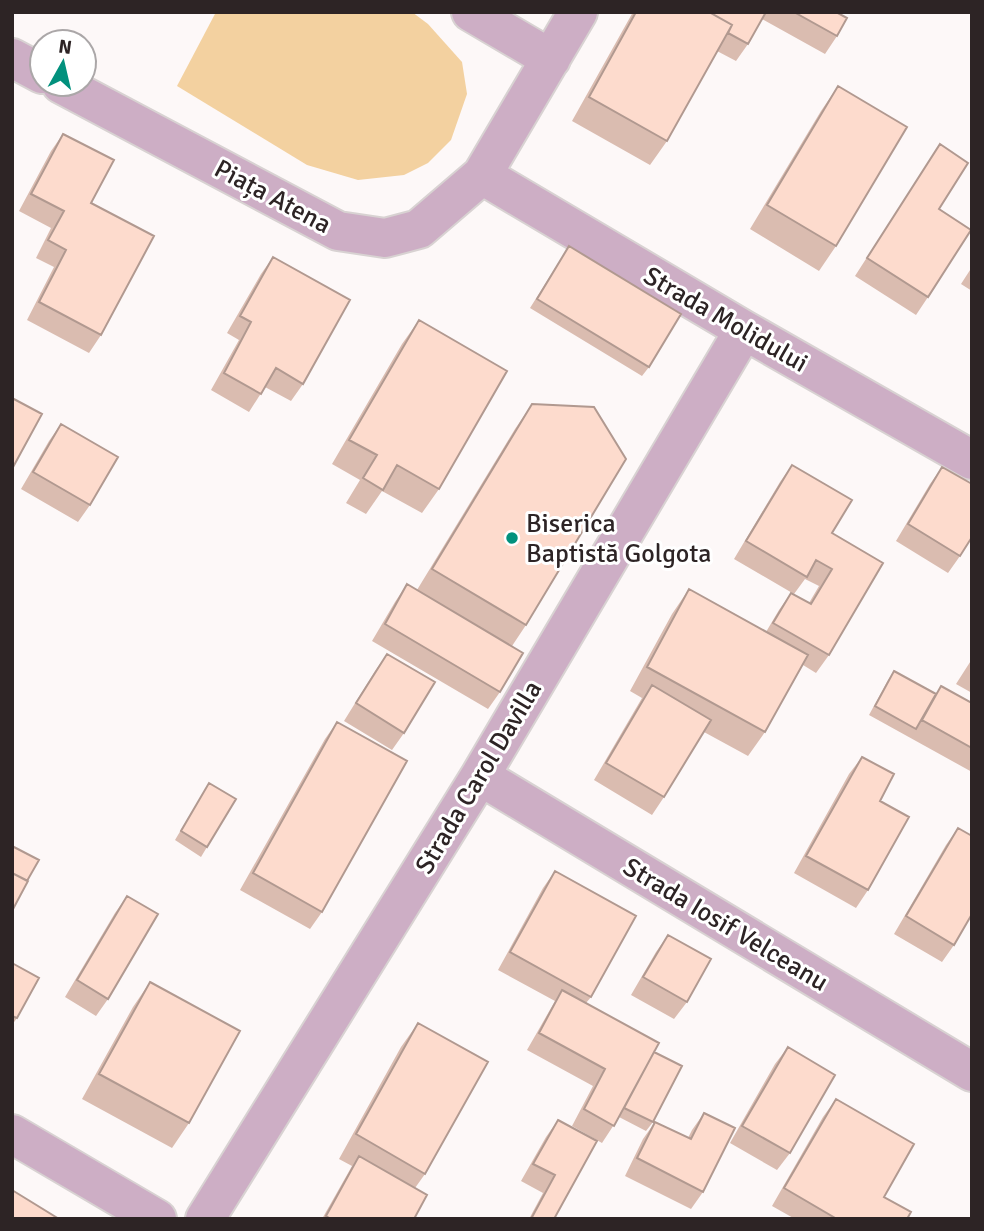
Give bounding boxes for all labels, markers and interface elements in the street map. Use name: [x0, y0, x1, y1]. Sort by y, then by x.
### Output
north arrow: [28, 28, 98, 98]
text: N: [57, 34, 73, 60]
street label: Piața Atena: [209, 153, 336, 241]
street label: Strada Molidului: [638, 260, 813, 380]
place label: Biserica Baptistă Golgota: [526, 508, 711, 570]
marker: Biserica Baptistă Golgota: [504, 530, 520, 546]
street label: Strada Carol Davilla: [409, 675, 549, 880]
street label: Strada Iosif Velceanu: [617, 851, 834, 999]

